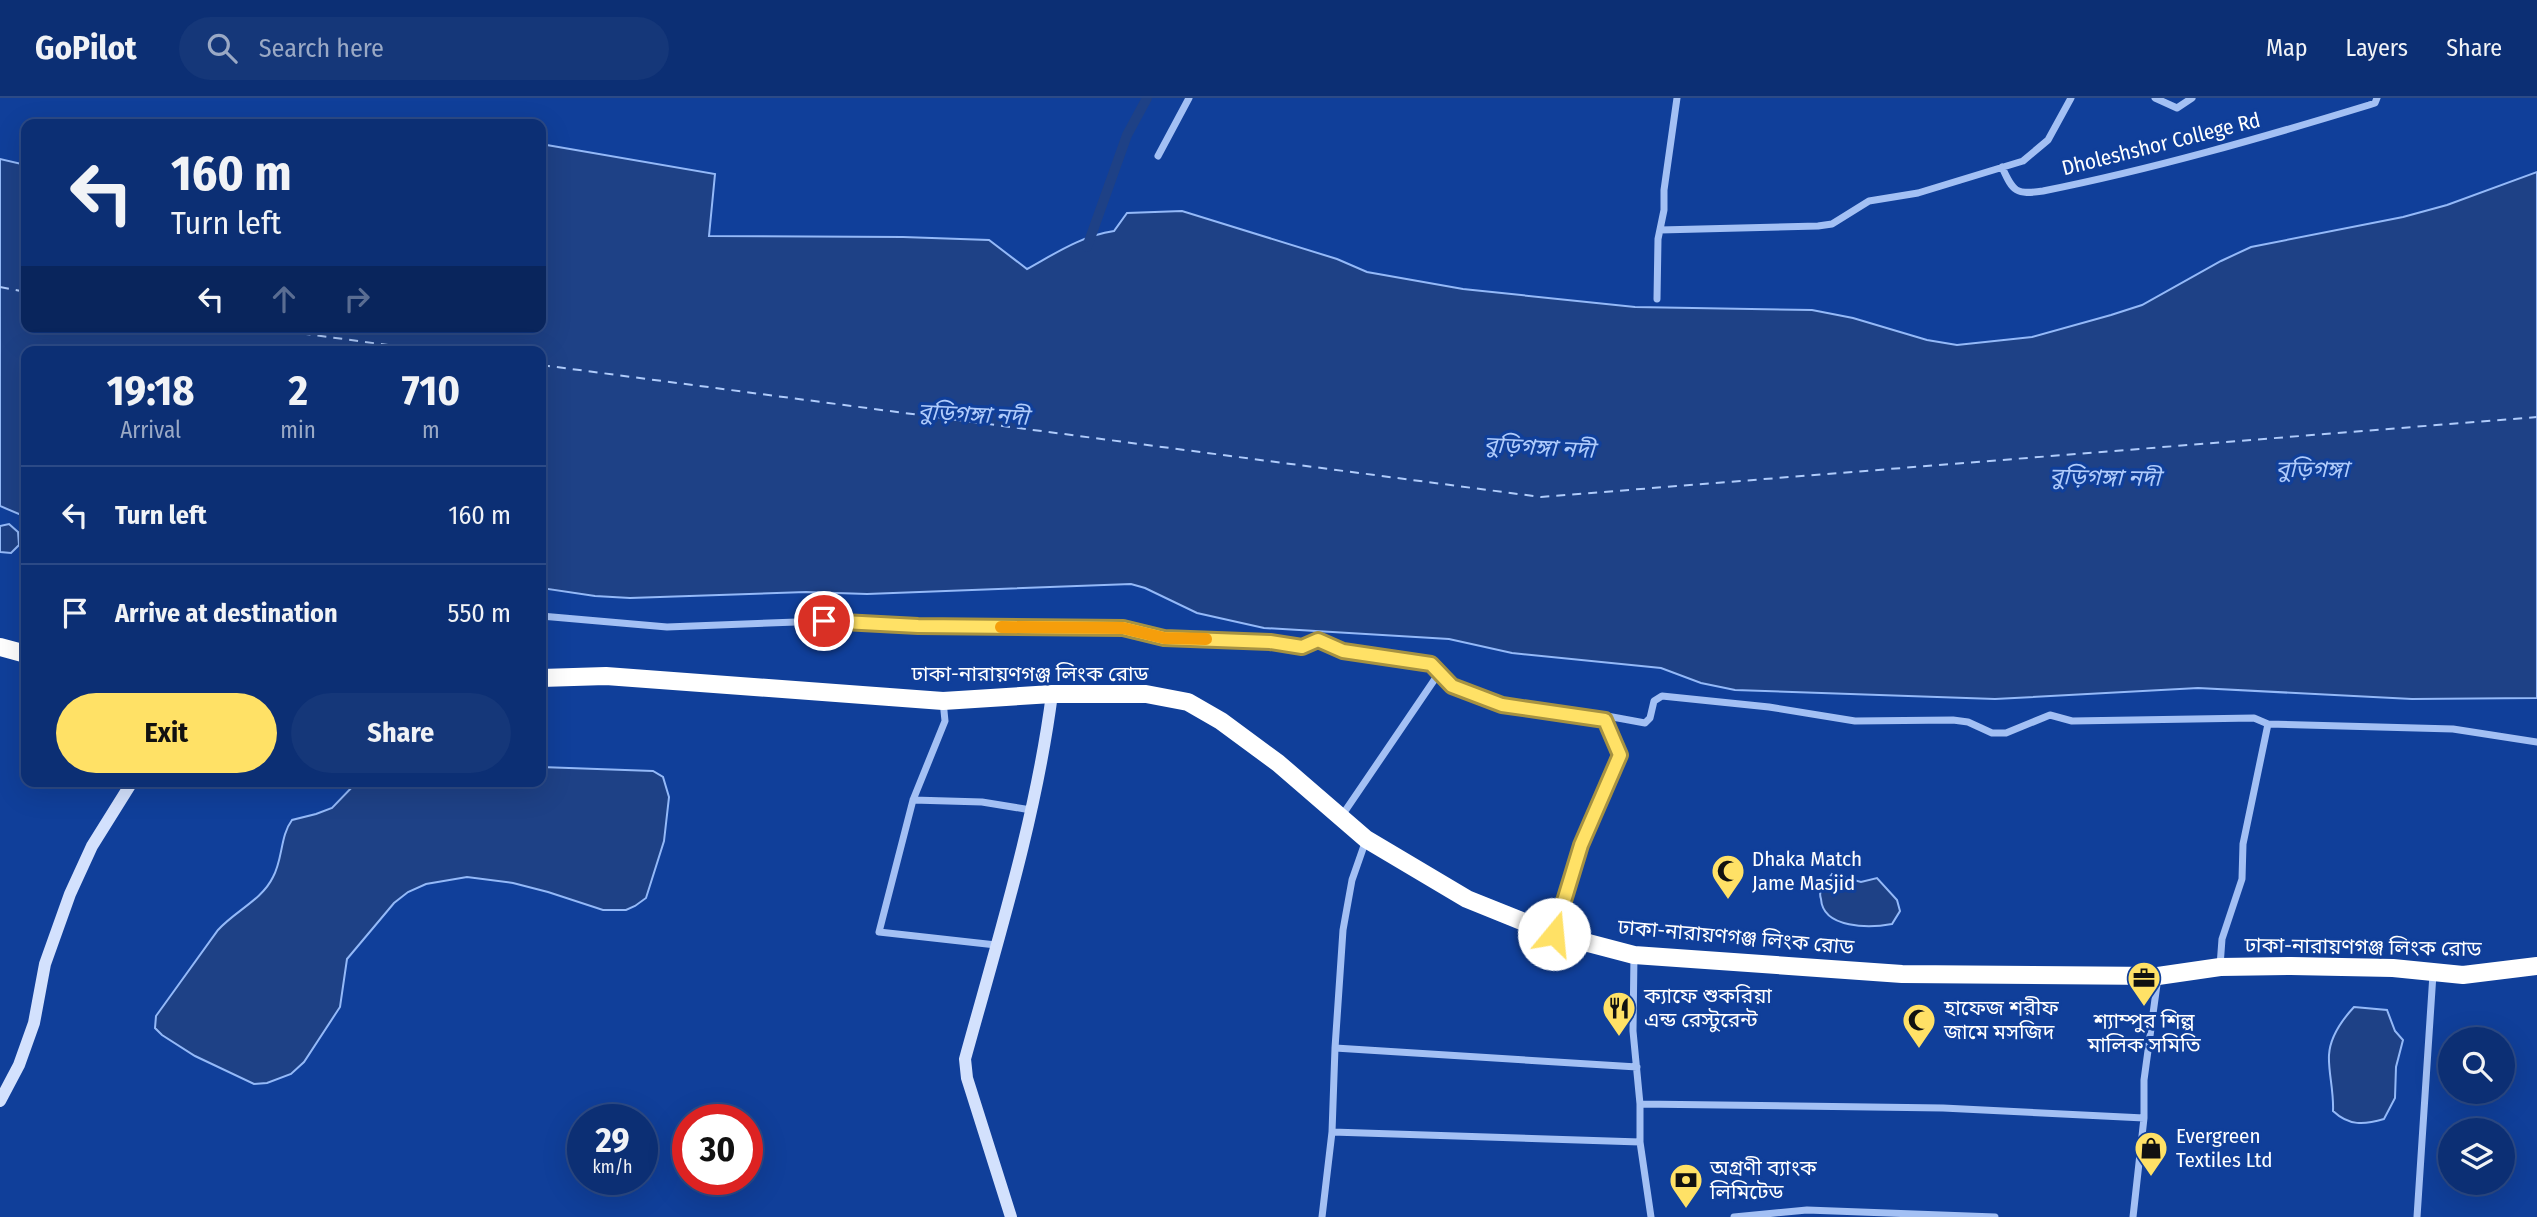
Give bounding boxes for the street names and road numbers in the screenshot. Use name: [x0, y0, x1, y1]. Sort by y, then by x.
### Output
street label: Dholeshshor College Rd: [2059, 107, 2263, 181]
street label: ঢাকা-নারায়ণগঞ্জ লিংক রোড: [910, 661, 1150, 687]
street label: ঢাকা-নারায়ণগঞ্জ লিংক রোড: [1616, 914, 1856, 960]
street label: ঢাকা-নারায়ণগঞ্জ লিংক রোড: [2243, 932, 2483, 962]

